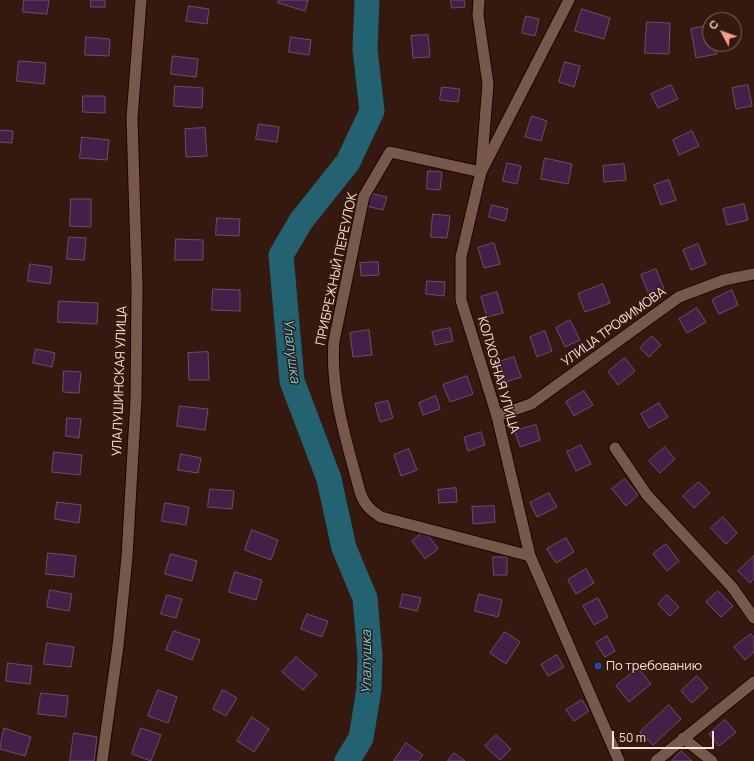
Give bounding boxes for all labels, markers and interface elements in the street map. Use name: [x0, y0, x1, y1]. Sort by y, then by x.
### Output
north arrow: [702, 12, 742, 52]
text: С: [705, 16, 722, 32]
street label: ПРИБРЕЖНЫЙ ПЕРЕУЛОК: [313, 191, 361, 347]
street label: УЛИЦА ТРОФИМОВА: [559, 284, 669, 370]
street label: УЛАЛУШИНСКАЯ УЛИЦА: [110, 305, 130, 457]
street label: КОЛХОЗНАЯ УЛИЦА: [474, 315, 522, 435]
water label: Улалушка: [279, 318, 303, 384]
water label: Улалушка: [359, 630, 375, 694]
place label: По требованию: [606, 658, 702, 674]
marker: По требованию: [593, 661, 603, 671]
scale bar: [614, 723, 716, 749]
text: 50 m: [619, 729, 646, 746]

